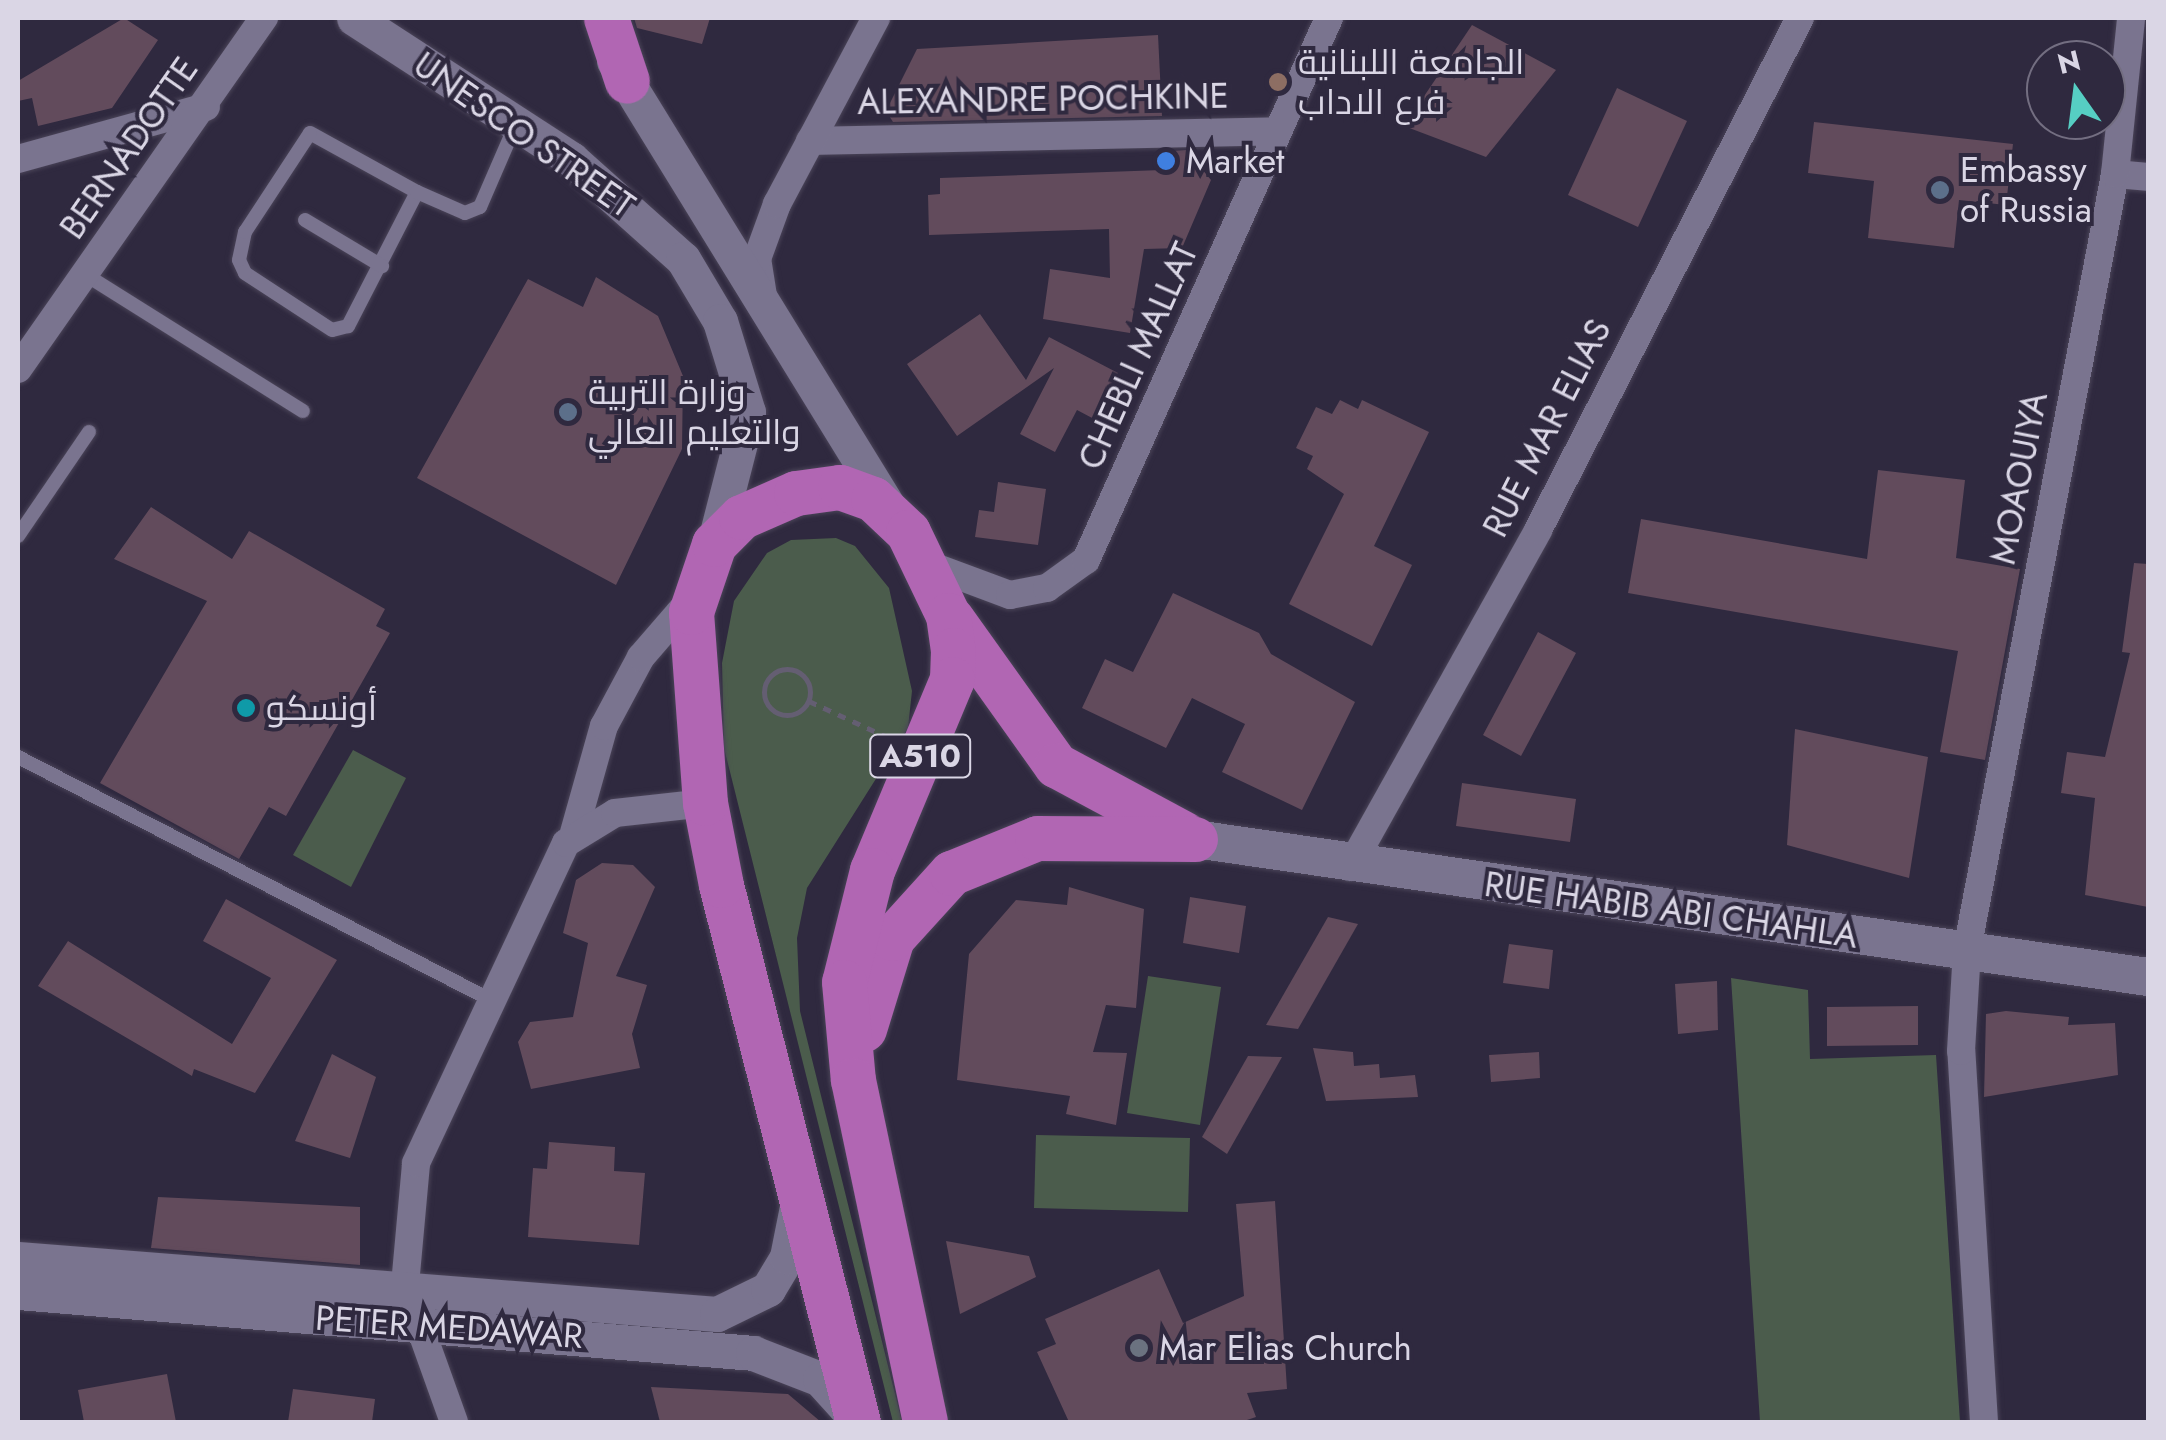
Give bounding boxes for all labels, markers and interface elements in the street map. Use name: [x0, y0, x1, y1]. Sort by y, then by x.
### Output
north arrow: [2026, 40, 2126, 140]
text: N: [2053, 40, 2085, 85]
place label: الجامعة اللبنانية فرع الاداب: [1298, 41, 1524, 123]
street label: UNESCO STREET: [406, 43, 642, 227]
street label: BERNADOTTE: [51, 49, 207, 247]
marker: الجامعة اللبنانية فرع الاداب: [1267, 71, 1289, 93]
street label: ALEXANDRE POCHKINE: [857, 75, 1229, 123]
place label: Market: [1186, 140, 1284, 182]
place label: Embassy of Russia: [1960, 149, 2092, 231]
marker: Market: [1155, 150, 1177, 172]
marker: Embassy of Russia: [1929, 179, 1951, 201]
street label: CHEBLI MALLAT: [1069, 236, 1207, 476]
street label: RUE MAR ELIAS: [1474, 312, 1620, 544]
place label: وزارة التربية والتعليم العالي: [588, 371, 801, 453]
street label: MOAOUIYA: [1982, 388, 2056, 568]
marker: وزارة التربية والتعليم العالي: [557, 401, 579, 423]
place label: أونسكو: [266, 687, 377, 729]
marker: أونسكو: [235, 697, 257, 719]
road number: A510: [868, 729, 972, 783]
street label: RUE HABIB ABI CHAHLA: [1482, 863, 1860, 957]
street label: PETER MEDAWAR: [314, 1297, 584, 1357]
place label: Mar Elias Church: [1159, 1327, 1412, 1369]
marker: Mar Elias Church: [1128, 1337, 1150, 1359]

